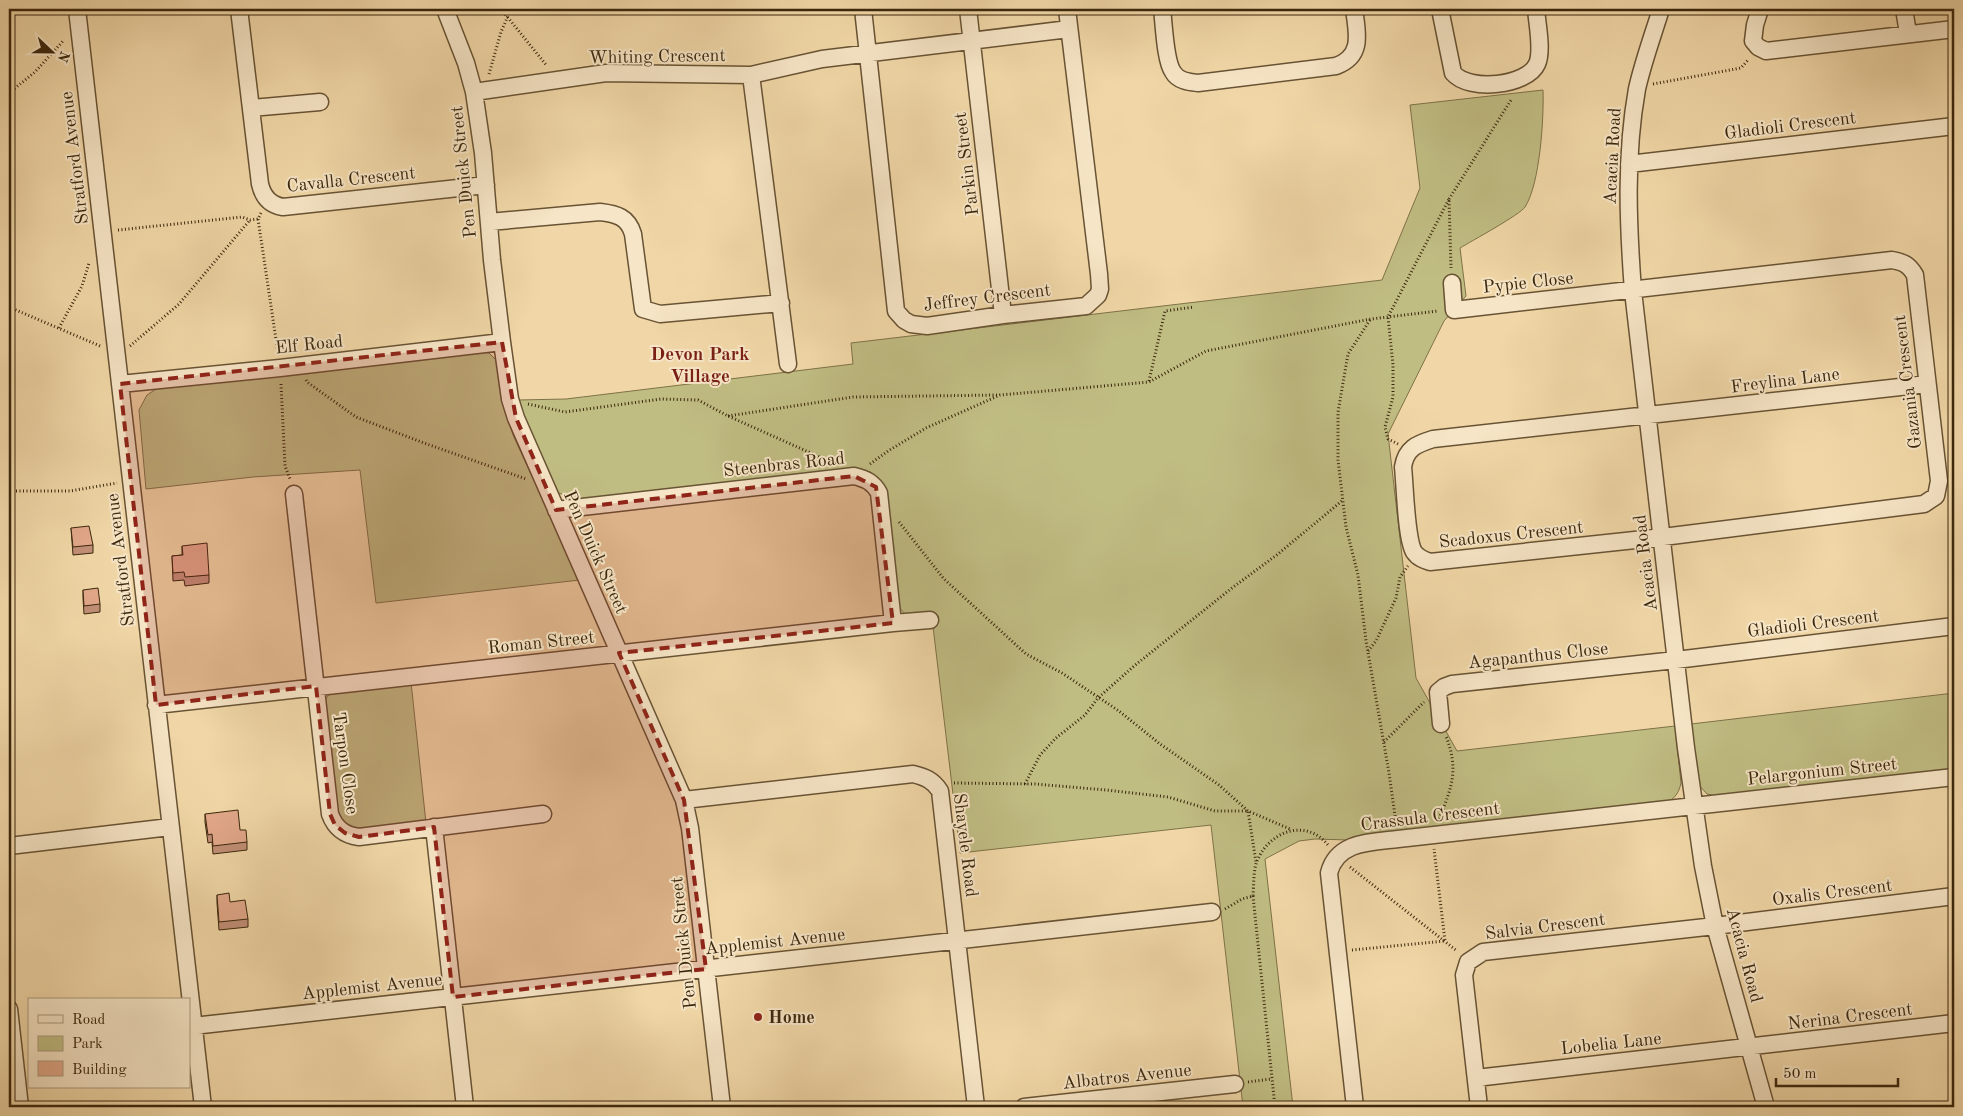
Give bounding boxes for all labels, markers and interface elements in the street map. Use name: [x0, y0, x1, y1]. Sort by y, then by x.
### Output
north arrow: [28, 28, 78, 78]
street label: Whiting Crescent: [588, 47, 726, 67]
text: N: [55, 49, 72, 64]
street label: Stratford Avenue: [58, 90, 92, 225]
street label: Pen Duick Street: [448, 105, 480, 239]
street label: Acacia Road: [1601, 107, 1625, 205]
street label: Gladioli Crescent: [1723, 109, 1857, 143]
street label: Parkin Street: [952, 111, 982, 217]
street label: Cavalla Crescent: [286, 164, 416, 196]
street label: Pypie Close: [1482, 269, 1574, 297]
street label: Jeffrey Crescent: [923, 281, 1052, 315]
street label: Gazania Crescent: [1891, 314, 1925, 450]
street label: Elf Road: [274, 332, 344, 358]
district label: Devon Park Village: [650, 346, 750, 387]
street label: Freylina Lane: [1730, 365, 1841, 397]
street label: Steenbras Road: [722, 450, 846, 480]
street label: Pen Duick Street: [560, 488, 630, 617]
street label: Stratford Avenue: [104, 492, 138, 627]
street label: Acacia Road: [1631, 514, 1661, 612]
street label: Scadoxus Crescent: [1438, 518, 1584, 552]
street label: Gladioli Crescent: [1746, 607, 1880, 641]
street label: Roman Street: [487, 628, 595, 658]
street label: Agapanthus Close: [1467, 640, 1609, 672]
street label: Tarpon Close: [329, 711, 361, 815]
street label: Pelargonium Street: [1746, 755, 1898, 789]
street label: Shayele Road: [950, 792, 980, 898]
street label: Crassula Crescent: [1360, 800, 1501, 834]
street label: Pen Duick Street: [668, 876, 700, 1010]
street label: Oxalis Crescent: [1771, 877, 1893, 909]
street label: Acacia Road: [1723, 906, 1765, 1005]
street label: Salvia Crescent: [1484, 911, 1606, 943]
street label: Applemist Avenue: [704, 926, 846, 958]
street label: Applemist Avenue: [301, 971, 443, 1003]
legend: [28, 998, 190, 1088]
street label: Nerina Crescent: [1787, 1000, 1914, 1034]
place label: Home: [768, 1009, 815, 1027]
marker: Home: [752, 1011, 764, 1023]
text: Road: [72, 1013, 106, 1028]
street label: Lobelia Lane: [1560, 1030, 1662, 1058]
text: Park: [72, 1037, 103, 1052]
scale bar: [1776, 1056, 1898, 1088]
street label: Albatros Avenue: [1062, 1061, 1192, 1093]
text: Building: [72, 1063, 127, 1078]
text: 50 m: [1783, 1067, 1817, 1082]

